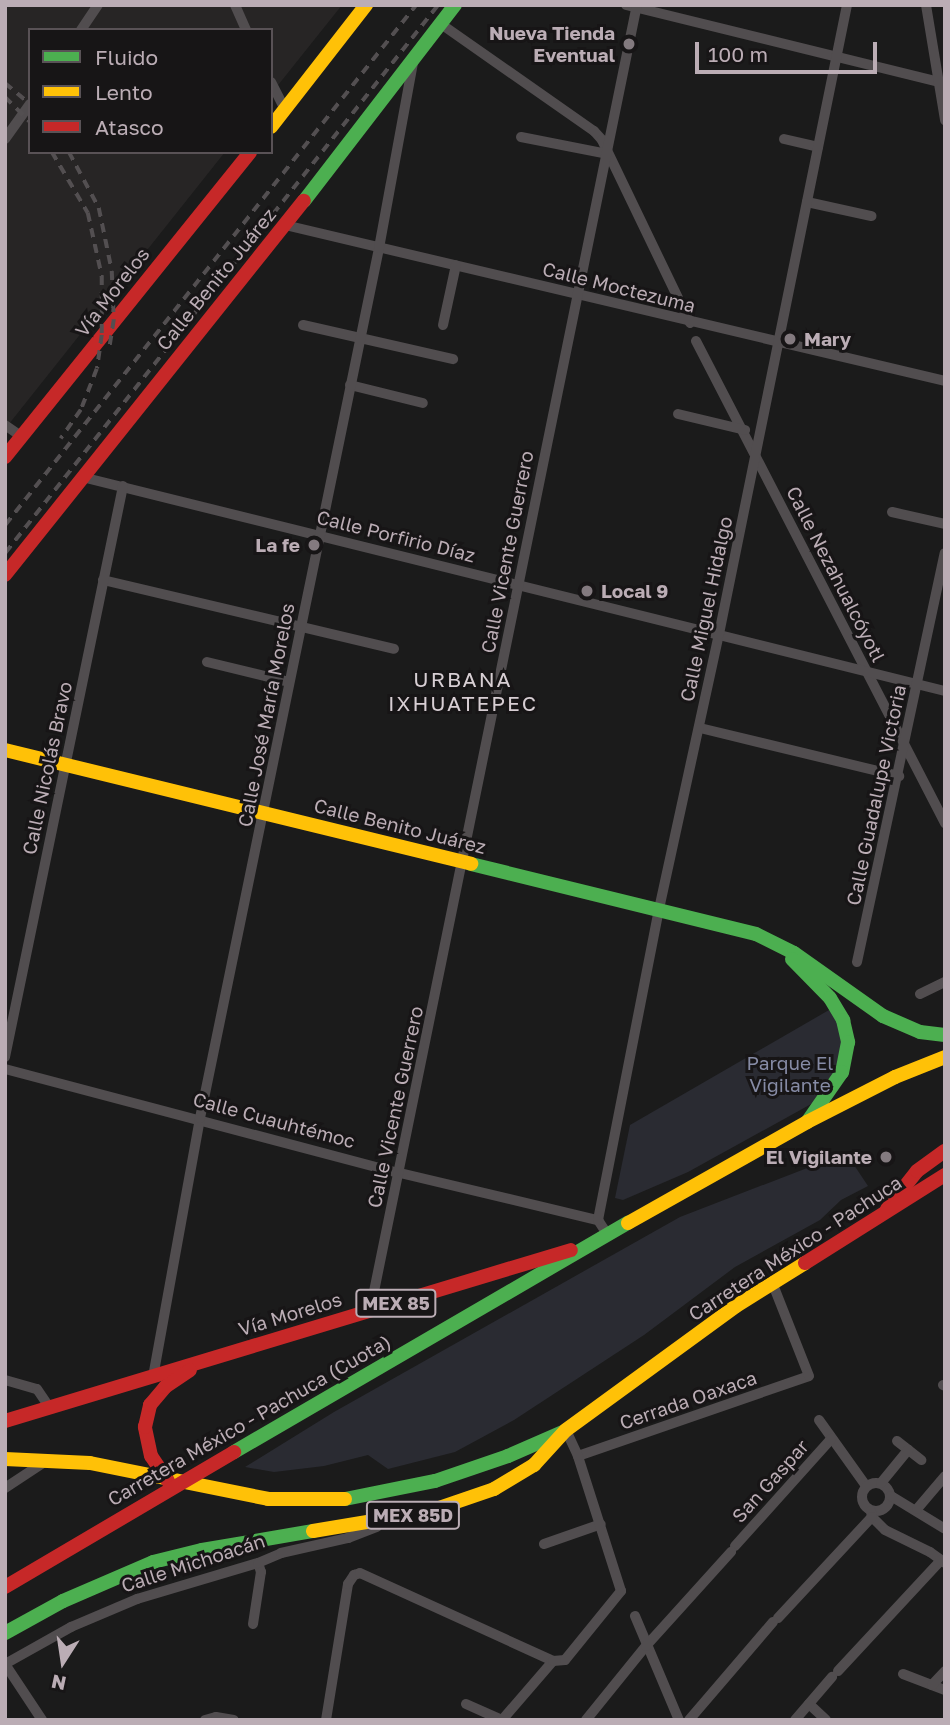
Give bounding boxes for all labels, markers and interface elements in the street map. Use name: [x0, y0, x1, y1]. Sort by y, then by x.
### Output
place label: Nueva Tienda Eventual: [489, 22, 615, 66]
legend: [28, 28, 273, 154]
scale bar: [698, 28, 880, 72]
marker: Nueva Tienda Eventual: [621, 36, 637, 52]
text: 100 m: [708, 41, 768, 67]
text: Fluido: [95, 44, 158, 70]
text: Lento: [95, 79, 153, 105]
text: Atasco: [95, 114, 164, 140]
street label: Calle Benito Juárez: [152, 203, 280, 355]
street label: Vía Morelos: [70, 243, 154, 341]
street label: Calle Moctezuma: [540, 257, 698, 317]
place label: Mary: [804, 328, 851, 350]
marker: Mary: [782, 331, 798, 347]
street label: Calle Vicente Guerrero: [476, 449, 538, 655]
street label: Calle Nezahualcóyotl: [782, 482, 890, 666]
street label: Calle Porfirio Díaz: [314, 505, 478, 567]
street label: Calle Miguel Hidalgo: [675, 514, 737, 704]
place label: La fe: [255, 534, 300, 556]
marker: La fe: [306, 537, 322, 553]
place label: Local 9: [601, 580, 668, 602]
marker: Local 9: [579, 583, 595, 599]
street label: Calle José María Morelos: [233, 601, 299, 829]
district label: URBANA IXHUATEPEC: [389, 666, 537, 716]
street label: Calle Nicolás Bravo: [18, 679, 76, 857]
street label: Calle Guadalupe Victoria: [841, 683, 911, 907]
street label: Calle Benito Juárez: [312, 794, 488, 858]
street label: Calle Vicente Guerrero: [362, 1004, 428, 1210]
park label: Parque El Vigilante: [747, 1052, 833, 1096]
street label: Calle Cuauhtémoc: [191, 1087, 357, 1153]
place label: El Vigilante: [766, 1146, 872, 1168]
marker: El Vigilante: [878, 1149, 894, 1165]
street label: Carretera México - Pachuca: [684, 1171, 906, 1325]
street label: Vía Morelos: [236, 1288, 344, 1340]
road number: MEX 85: [354, 1288, 438, 1318]
street label: Carretera México - Pachuca (Cuota): [104, 1329, 394, 1511]
street label: Cerrada Oaxaca: [617, 1366, 759, 1434]
street label: San Gaspar: [727, 1435, 813, 1527]
road number: MEX 85D: [366, 1500, 460, 1530]
street label: Calle Michoacán: [118, 1529, 268, 1597]
north arrow: [28, 1627, 98, 1697]
text: N: [49, 1670, 68, 1696]

